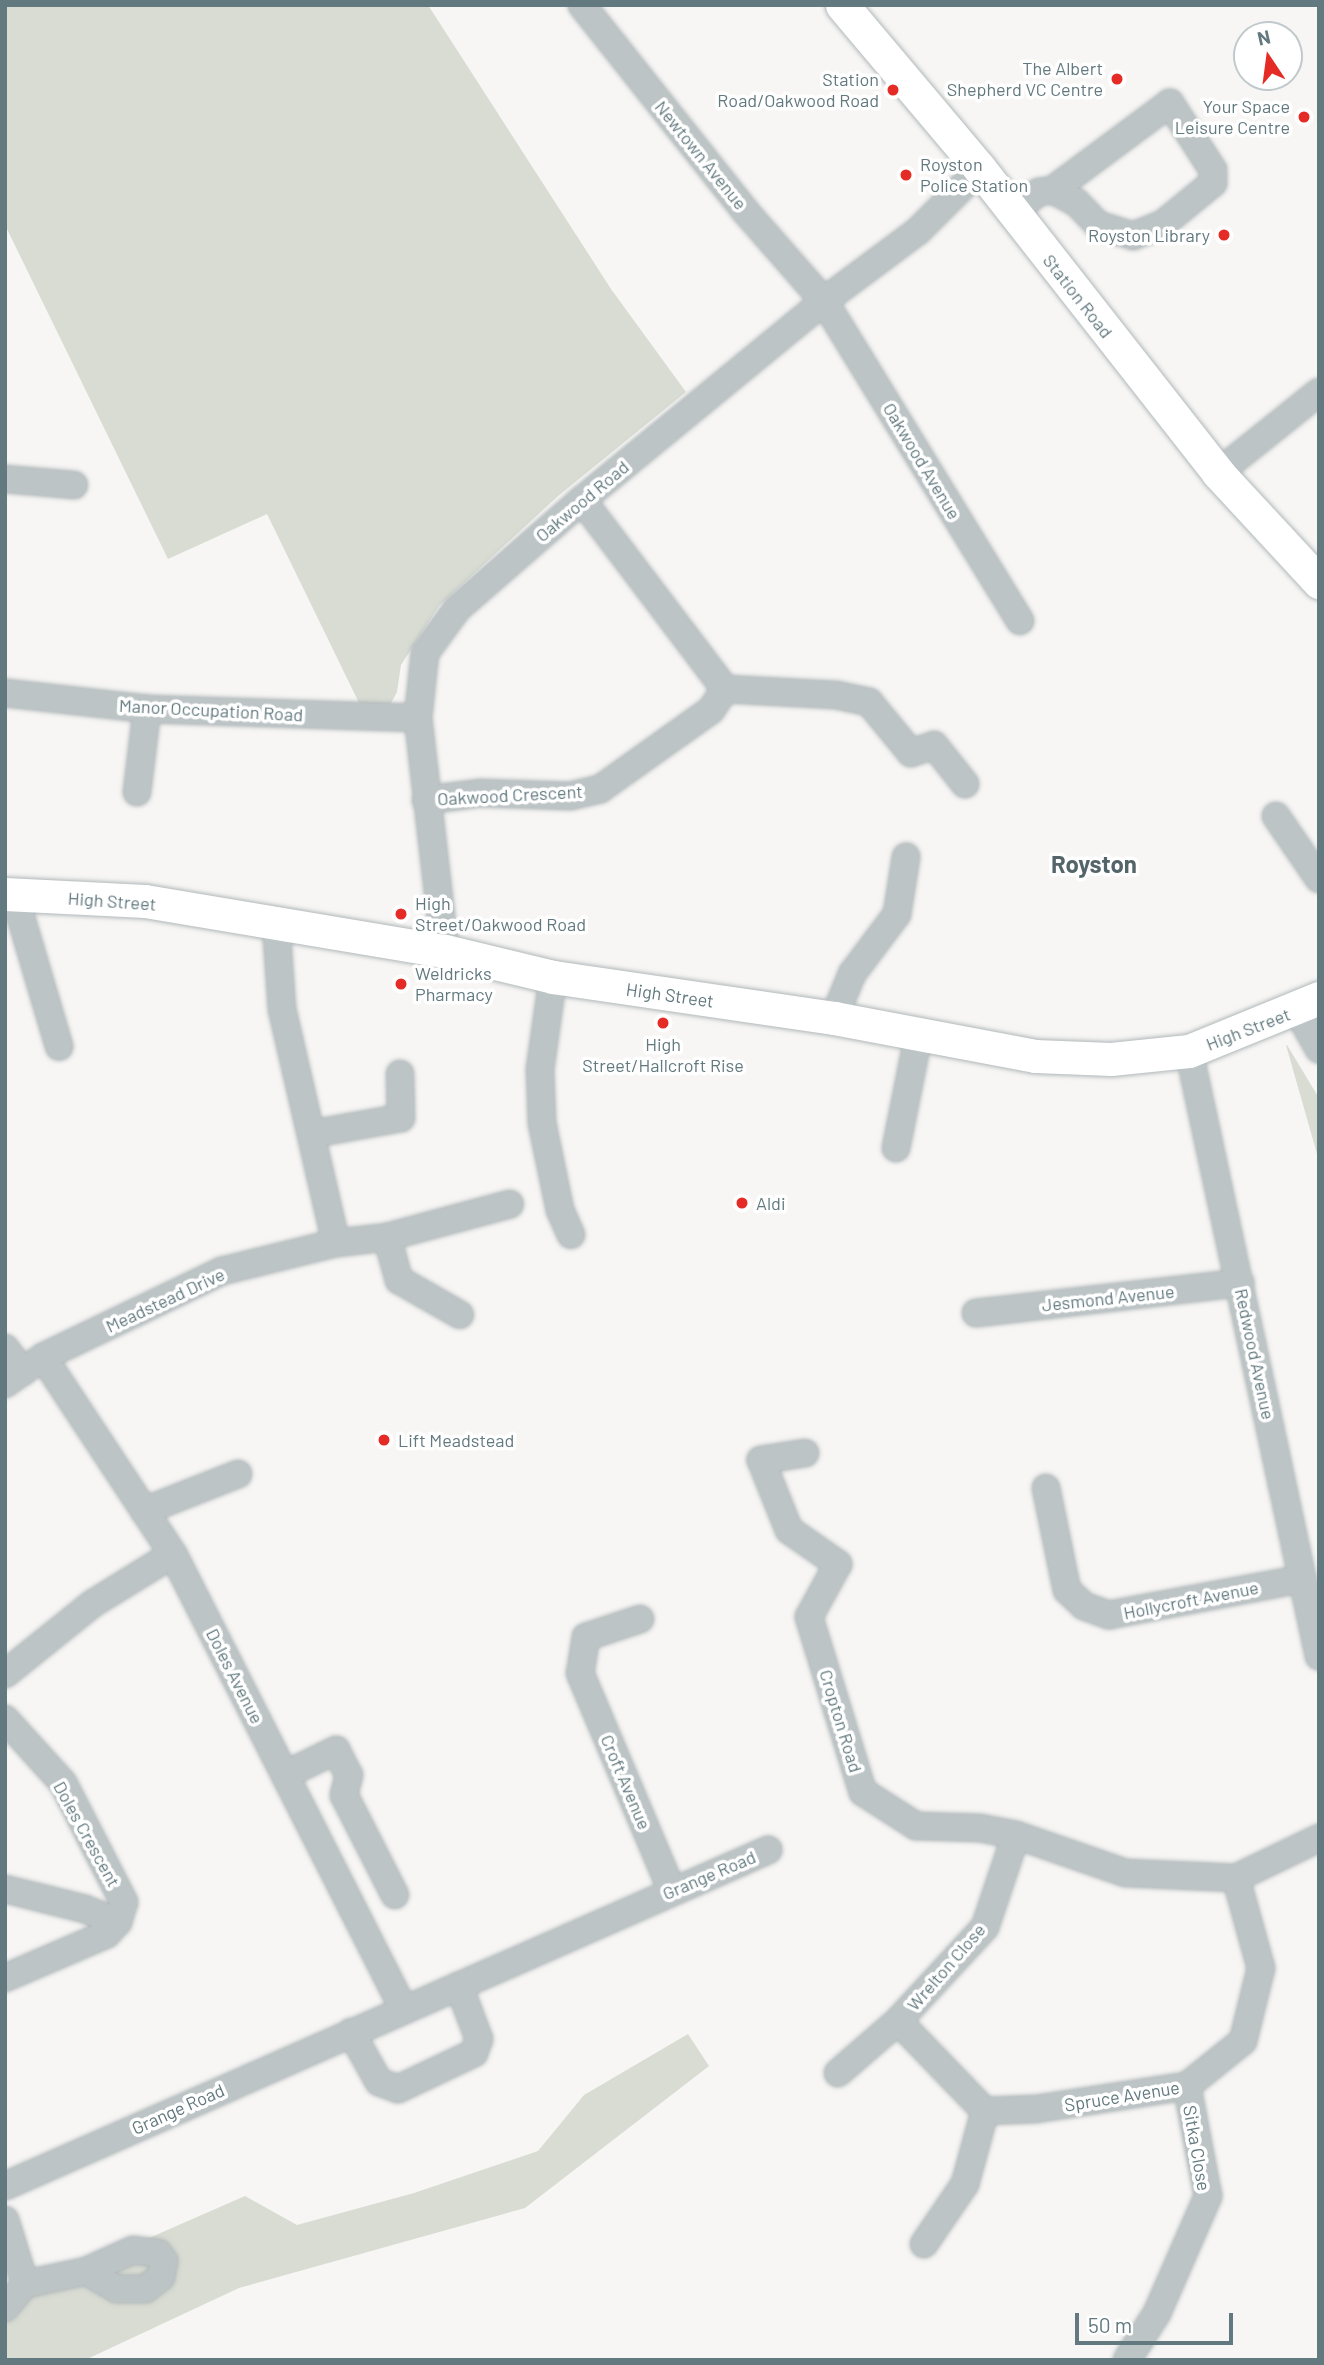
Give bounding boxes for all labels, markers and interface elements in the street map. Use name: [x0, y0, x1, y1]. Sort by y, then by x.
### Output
north arrow: [1233, 21, 1303, 91]
text: N: [1255, 24, 1272, 50]
place label: The Albert Shepherd VC Centre: [947, 58, 1103, 100]
place label: Station Road/Oakwood Road: [717, 69, 879, 112]
marker: The Albert Shepherd VC Centre: [1109, 71, 1125, 87]
marker: Station Road/Oakwood Road: [885, 82, 901, 98]
street label: Newtown Avenue: [651, 96, 751, 214]
place label: Your Space Leisure Centre: [1175, 96, 1290, 138]
marker: Your Space Leisure Centre: [1296, 109, 1312, 125]
place label: Royston Police Station: [920, 154, 1028, 196]
marker: Royston Police Station: [898, 167, 914, 183]
place label: Royston Library: [1088, 224, 1210, 246]
marker: Royston Library: [1216, 227, 1232, 243]
street label: Station Road: [1039, 250, 1117, 342]
street label: Oakwood Avenue: [879, 399, 965, 523]
street label: Oakwood Road: [531, 456, 633, 546]
street label: Manor Occupation Road: [118, 694, 304, 726]
street label: Oakwood Crescent: [437, 780, 583, 810]
district label: Royston: [1051, 850, 1137, 878]
street label: High Street: [67, 887, 157, 915]
place label: High Street/Oakwood Road: [415, 893, 586, 936]
marker: High Street/Oakwood Road: [393, 906, 409, 922]
place label: Weldricks Pharmacy: [415, 963, 493, 1006]
marker: Weldricks Pharmacy: [393, 976, 409, 992]
street label: High Street: [625, 978, 715, 1012]
street label: High Street: [1203, 1003, 1293, 1055]
marker: High Street/Hallcroft Rise: [655, 1015, 671, 1031]
place label: High Street/Hallcroft Rise: [582, 1034, 744, 1076]
place label: Aldi: [756, 1192, 785, 1214]
marker: Aldi: [734, 1195, 750, 1211]
street label: Meadstead Drive: [102, 1263, 228, 1337]
street label: Jesmond Avenue: [1041, 1280, 1175, 1316]
street label: Redwood Avenue: [1231, 1287, 1279, 1421]
place label: Lift Meadstead: [398, 1429, 514, 1451]
marker: Lift Meadstead: [376, 1432, 392, 1448]
street label: Hollycroft Avenue: [1122, 1576, 1260, 1624]
street label: Doles Avenue: [202, 1625, 268, 1727]
street label: Cropton Road: [815, 1667, 867, 1775]
street label: Croft Avenue: [596, 1731, 656, 1833]
street label: Doles Crescent: [49, 1777, 125, 1891]
street label: Grange Road: [659, 1846, 759, 1904]
street label: Wrelton Close: [902, 1919, 990, 2015]
street label: Spruce Avenue: [1063, 2076, 1181, 2116]
street label: Grange Road: [128, 2079, 228, 2139]
street label: Sitka Close: [1179, 2104, 1215, 2192]
scale bar: [1079, 2298, 1236, 2342]
text: 50 m: [1088, 2312, 1132, 2337]

